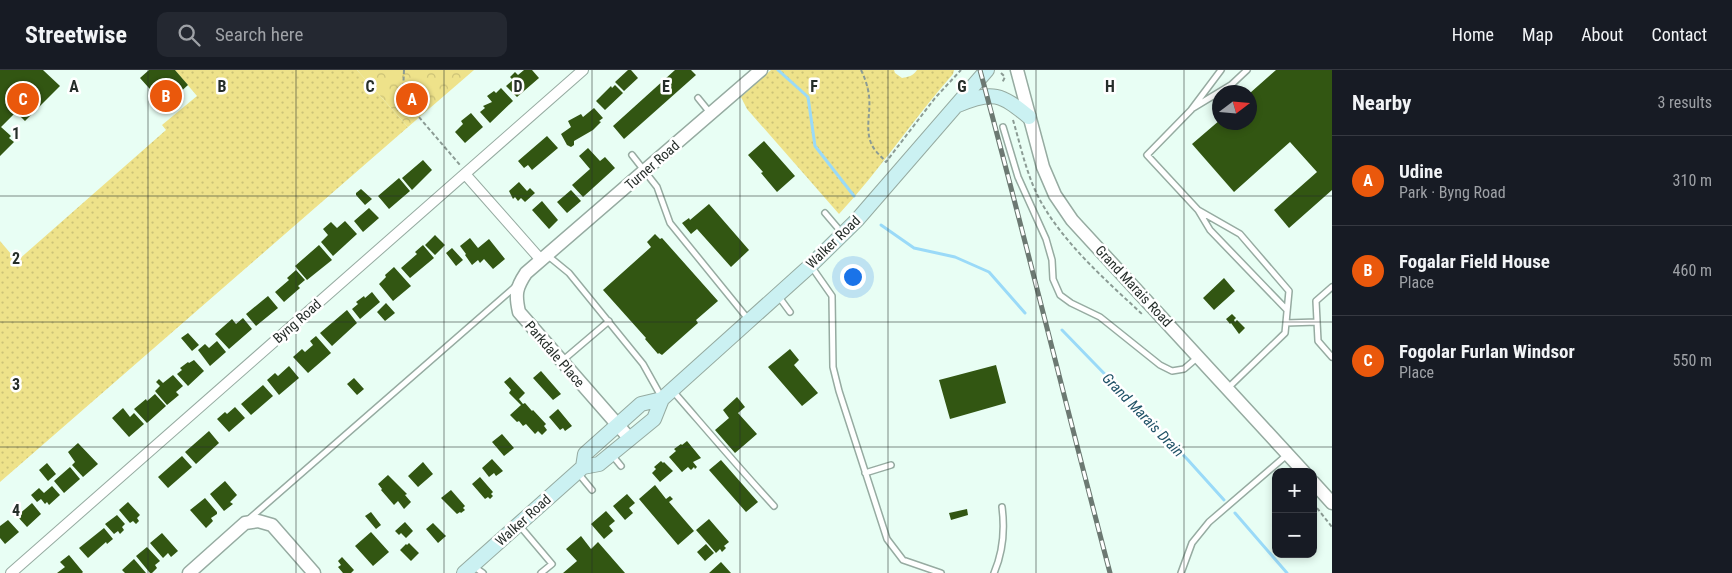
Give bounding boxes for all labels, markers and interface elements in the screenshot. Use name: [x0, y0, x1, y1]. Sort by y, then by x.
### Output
search box: [157, 12, 507, 57]
text: Streetwise: [25, 21, 127, 49]
icon: search: [175, 21, 203, 49]
text: Search here: [215, 23, 303, 46]
text: Home: [1452, 24, 1494, 45]
text: Map: [1522, 24, 1553, 45]
text: About: [1581, 24, 1623, 45]
text: Contact: [1651, 24, 1707, 45]
text: A: [69, 77, 79, 96]
pin: B: [150, 77, 182, 115]
text: B: [218, 77, 227, 96]
text: C: [365, 77, 375, 96]
text: D: [513, 77, 523, 96]
text: E: [662, 77, 670, 96]
text: F: [810, 77, 818, 96]
text: G: [957, 77, 967, 96]
text: H: [1105, 77, 1115, 96]
pin: C: [7, 80, 39, 118]
pin: A: [396, 80, 428, 118]
north arrow: [1212, 85, 1257, 130]
text: Nearby: [1352, 91, 1411, 115]
text: 3 results: [1657, 93, 1712, 112]
text: 1: [12, 124, 20, 143]
street label: Turner Road: [622, 137, 682, 193]
text: Udine: [1399, 160, 1443, 183]
text: A: [1363, 171, 1373, 190]
text: 310 m: [1673, 171, 1712, 190]
text: Park · Byng Road: [1399, 183, 1506, 202]
street label: Walker Road: [803, 212, 863, 272]
street label: Grand Marais Road: [1092, 242, 1176, 330]
text: 2: [12, 249, 20, 268]
text: Fogalar Field House: [1399, 250, 1550, 273]
text: B: [1364, 261, 1372, 280]
text: 460 m: [1673, 261, 1712, 280]
your location: [840, 264, 866, 290]
text: Place: [1399, 273, 1434, 292]
street label: Byng Road: [270, 296, 324, 346]
street label: Parkdale Place: [522, 318, 588, 391]
text: Fogolar Furlan Windsor: [1399, 340, 1575, 363]
text: C: [1363, 351, 1373, 370]
text: 550 m: [1673, 351, 1712, 370]
text: Place: [1399, 363, 1434, 382]
water label: Grand Marais Drain: [1098, 369, 1188, 461]
text: 3: [12, 375, 20, 394]
map controls: [1272, 468, 1317, 558]
button: +: [1272, 468, 1317, 513]
street label: Walker Road: [492, 491, 554, 549]
text: 4: [12, 501, 20, 520]
button: −: [1272, 513, 1317, 558]

